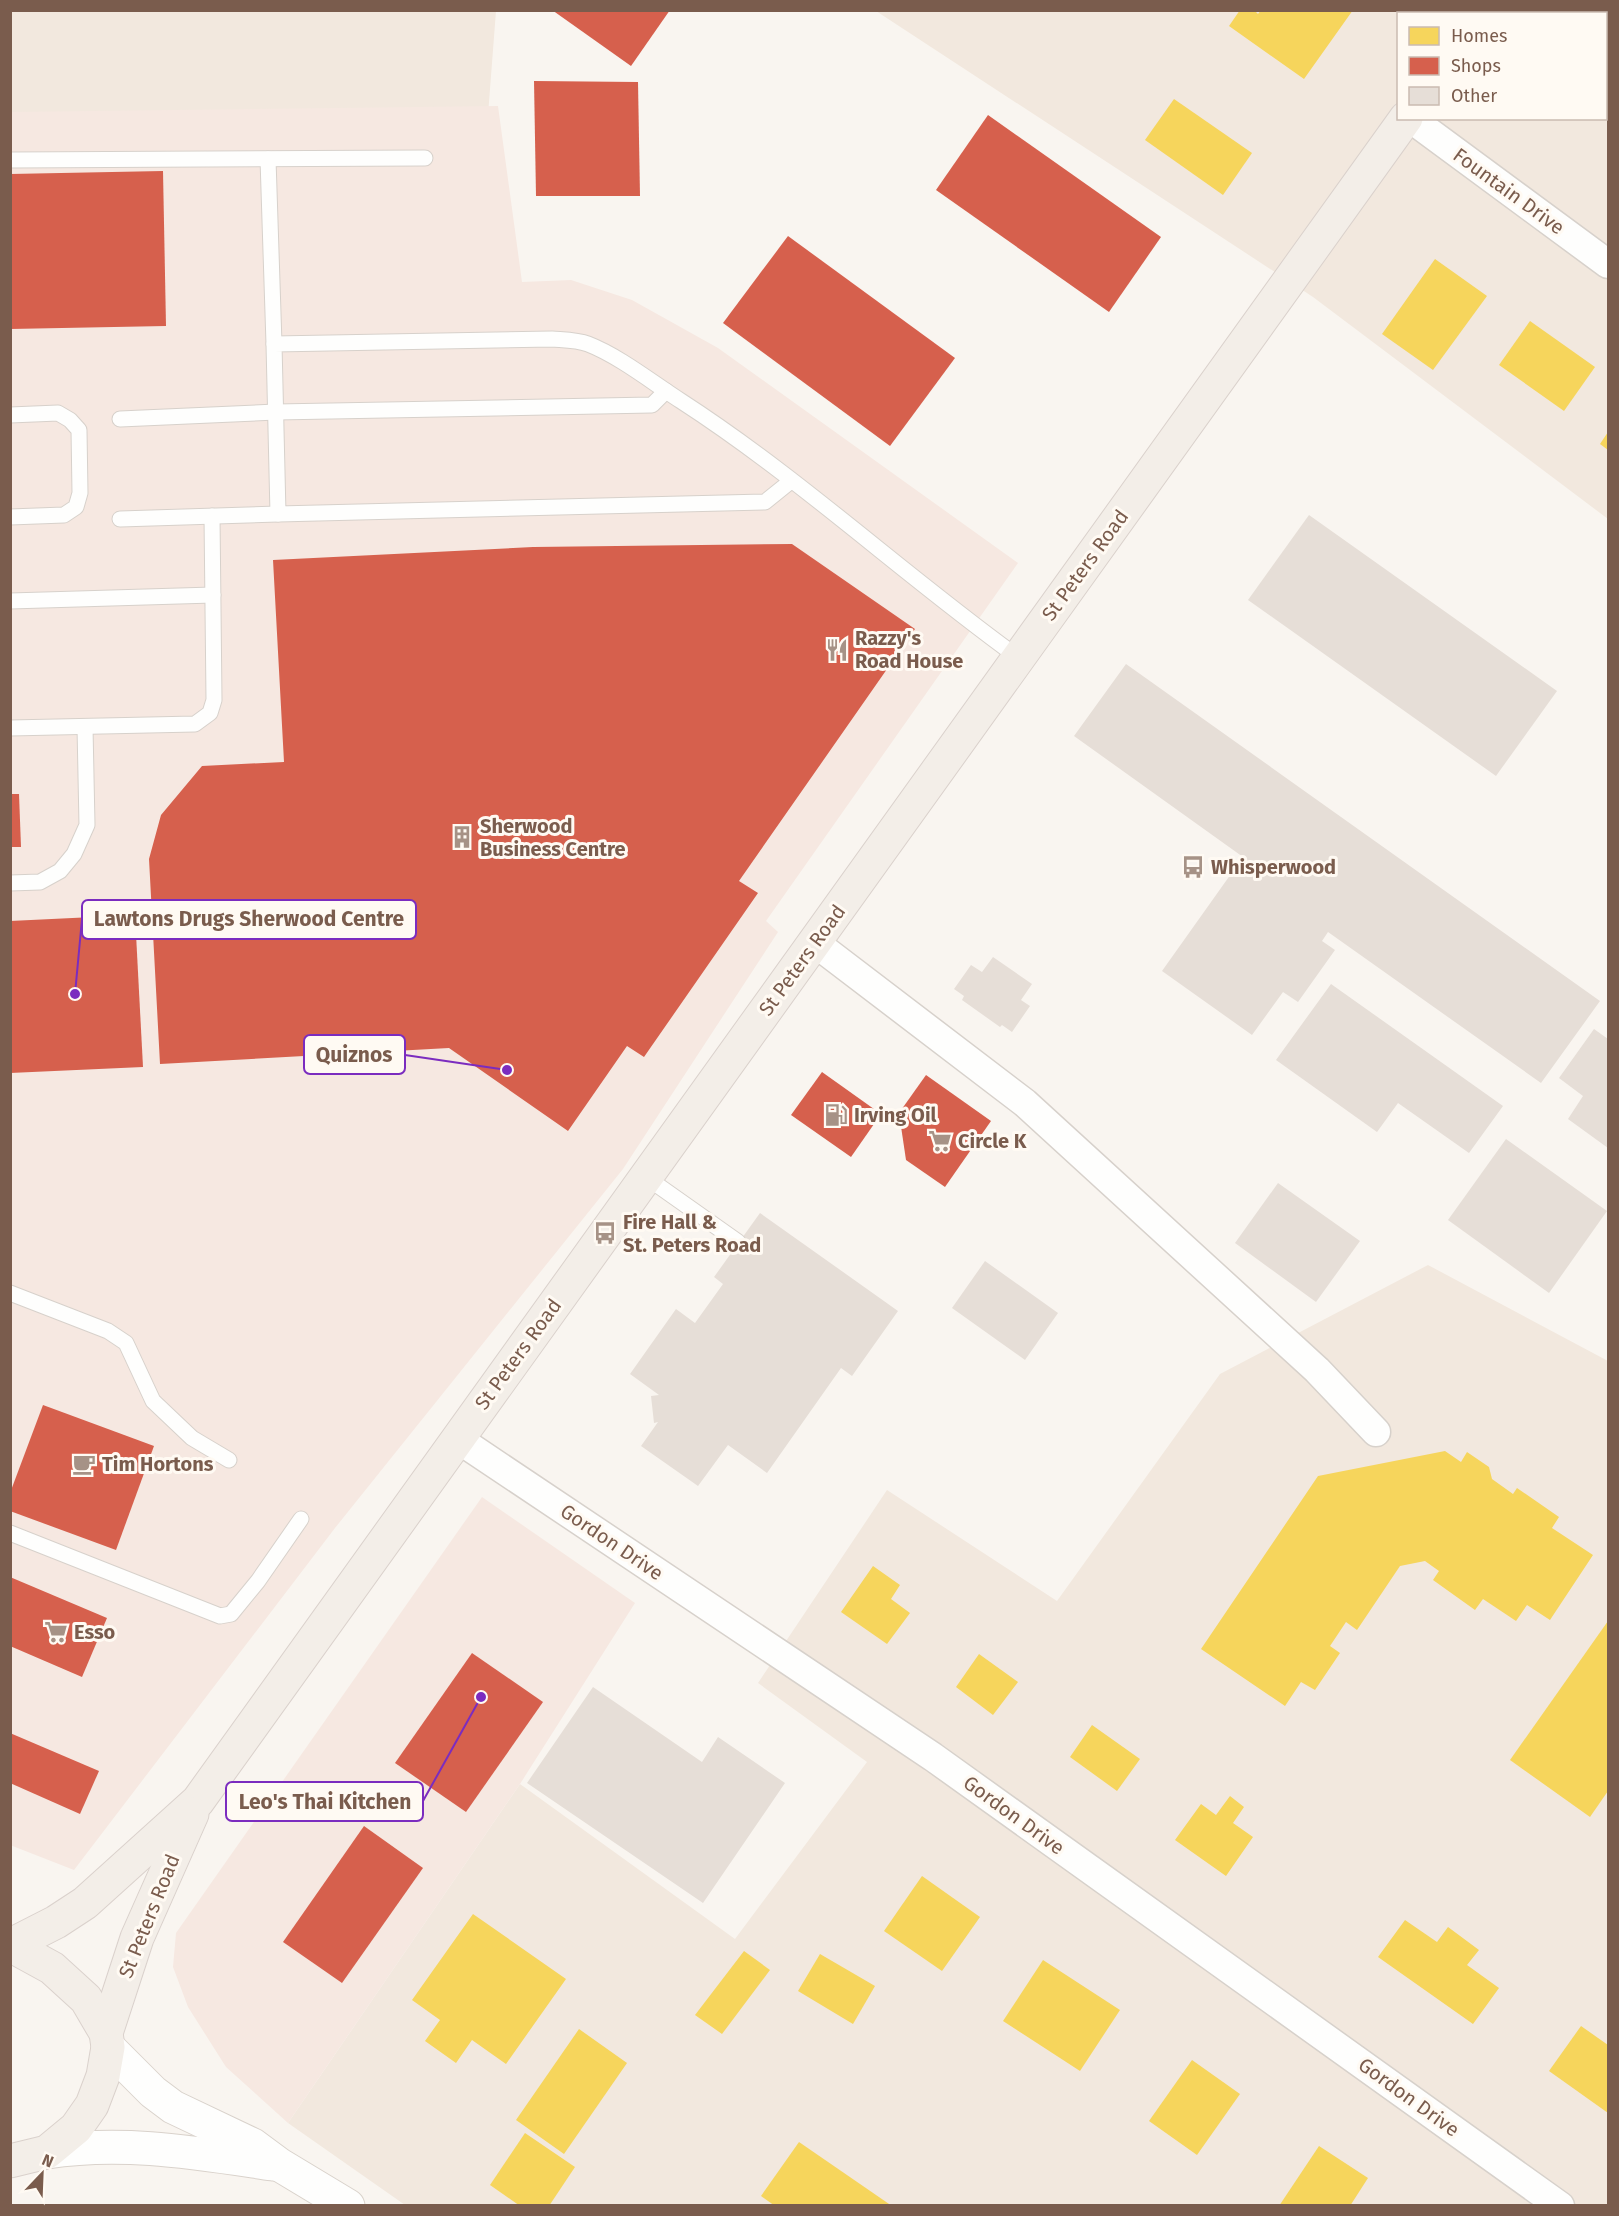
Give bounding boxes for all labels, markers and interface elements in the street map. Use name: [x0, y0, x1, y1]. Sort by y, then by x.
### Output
legend: [1397, 12, 1607, 120]
text: Homes: [1451, 25, 1507, 47]
text: Shops: [1451, 55, 1501, 77]
text: Other: [1451, 85, 1497, 107]
street label: Fountain Drive: [1449, 143, 1569, 239]
street label: St Peters Road: [1037, 505, 1133, 625]
place label: Razzy's Road House: [855, 626, 963, 673]
restaurant icon: Razzy's Road House: [824, 637, 850, 663]
place label: Sherwood Business Centre: [480, 814, 625, 861]
building icon: Sherwood Business Centre: [449, 824, 475, 850]
bus stop icon: Whisperwood: [1180, 854, 1206, 880]
place label: Whisperwood: [1211, 855, 1336, 879]
callout: Lawtons Drugs Sherwood Centre: [82, 900, 416, 939]
street label: St Peters Road: [754, 900, 850, 1020]
text: Lawtons Drugs Sherwood Centre: [94, 906, 405, 932]
callout: Quiznos: [304, 1035, 405, 1074]
text: Quiznos: [316, 1042, 392, 1068]
fuel station icon: Irving Oil: [823, 1102, 849, 1128]
place label: Irving Oil: [854, 1103, 937, 1127]
supermarket icon: Circle K: [927, 1128, 953, 1154]
place label: Circle K: [958, 1129, 1027, 1153]
place label: Fire Hall & St. Peters Road: [623, 1210, 761, 1257]
bus stop icon: Fire Hall & St. Peters Road: [592, 1220, 618, 1246]
street label: St Peters Road: [470, 1294, 566, 1414]
cafe icon: Tim Hortons: [71, 1451, 97, 1477]
place label: Tim Hortons: [102, 1452, 214, 1476]
street label: Gordon Drive: [556, 1499, 668, 1585]
supermarket icon: Esso: [43, 1619, 69, 1645]
place label: Esso: [74, 1620, 116, 1644]
street label: Gordon Drive: [959, 1770, 1069, 1860]
callout: Leo's Thai Kitchen: [226, 1782, 423, 1821]
text: Leo's Thai Kitchen: [239, 1789, 411, 1815]
street label: St Peters Road: [113, 1851, 185, 1981]
street label: Gordon Drive: [1354, 2052, 1464, 2142]
north arrow: [12, 2144, 72, 2204]
text: N: [39, 2150, 56, 2171]

